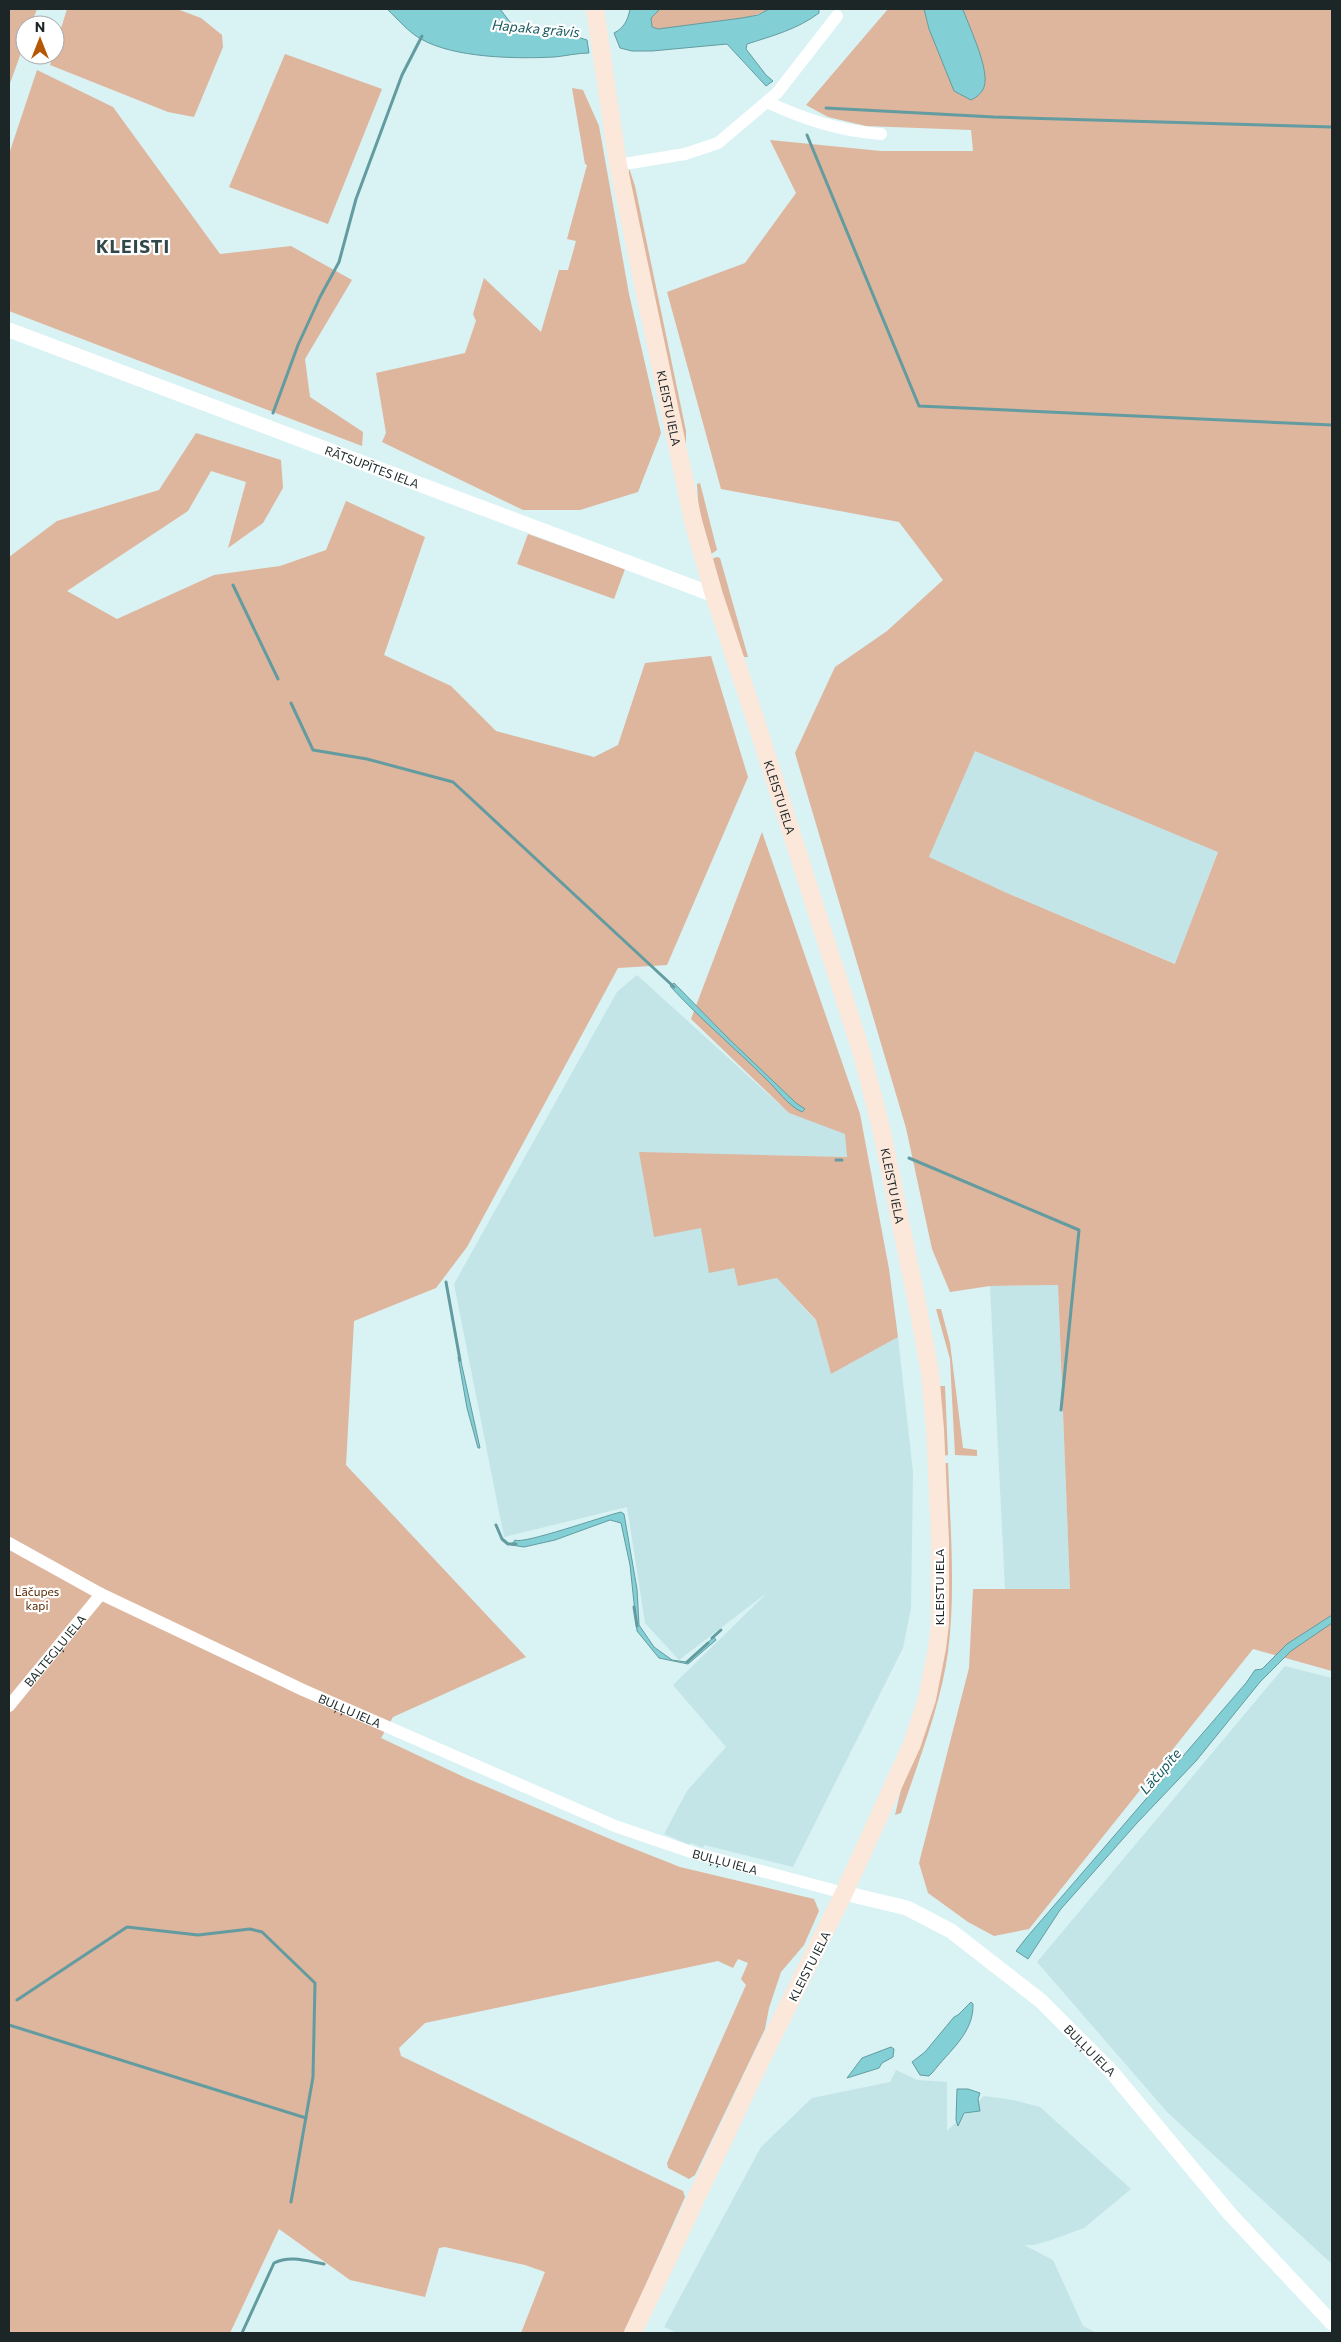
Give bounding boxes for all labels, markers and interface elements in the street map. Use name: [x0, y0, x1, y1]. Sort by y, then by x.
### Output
north arrow: [15, 15, 65, 65]
water label: Hapaka grāvis: [491, 16, 581, 40]
text: N: [35, 18, 45, 35]
district label: KLEISTI: [96, 235, 170, 257]
street label: KLEISTU IELA: [654, 369, 684, 447]
street label: RĀTSUPĪTES IELA: [323, 442, 421, 491]
street label: KLEISTU IELA: [762, 758, 798, 836]
street label: KLEISTU IELA: [878, 1147, 908, 1225]
street label: KLEISTU IELA: [932, 1549, 946, 1625]
park label: Lāčupes kapi: [15, 1584, 59, 1612]
street label: BALTEGĻU IELA: [21, 1612, 88, 1689]
street label: BUĻĻU IELA: [316, 1691, 383, 1730]
water label: Lāčupīte: [1136, 1744, 1185, 1797]
street label: BUĻĻU IELA: [691, 1846, 759, 1877]
street label: KLEISTU IELA: [785, 1929, 833, 2003]
street label: BUĻĻU IELA: [1062, 2022, 1119, 2079]

